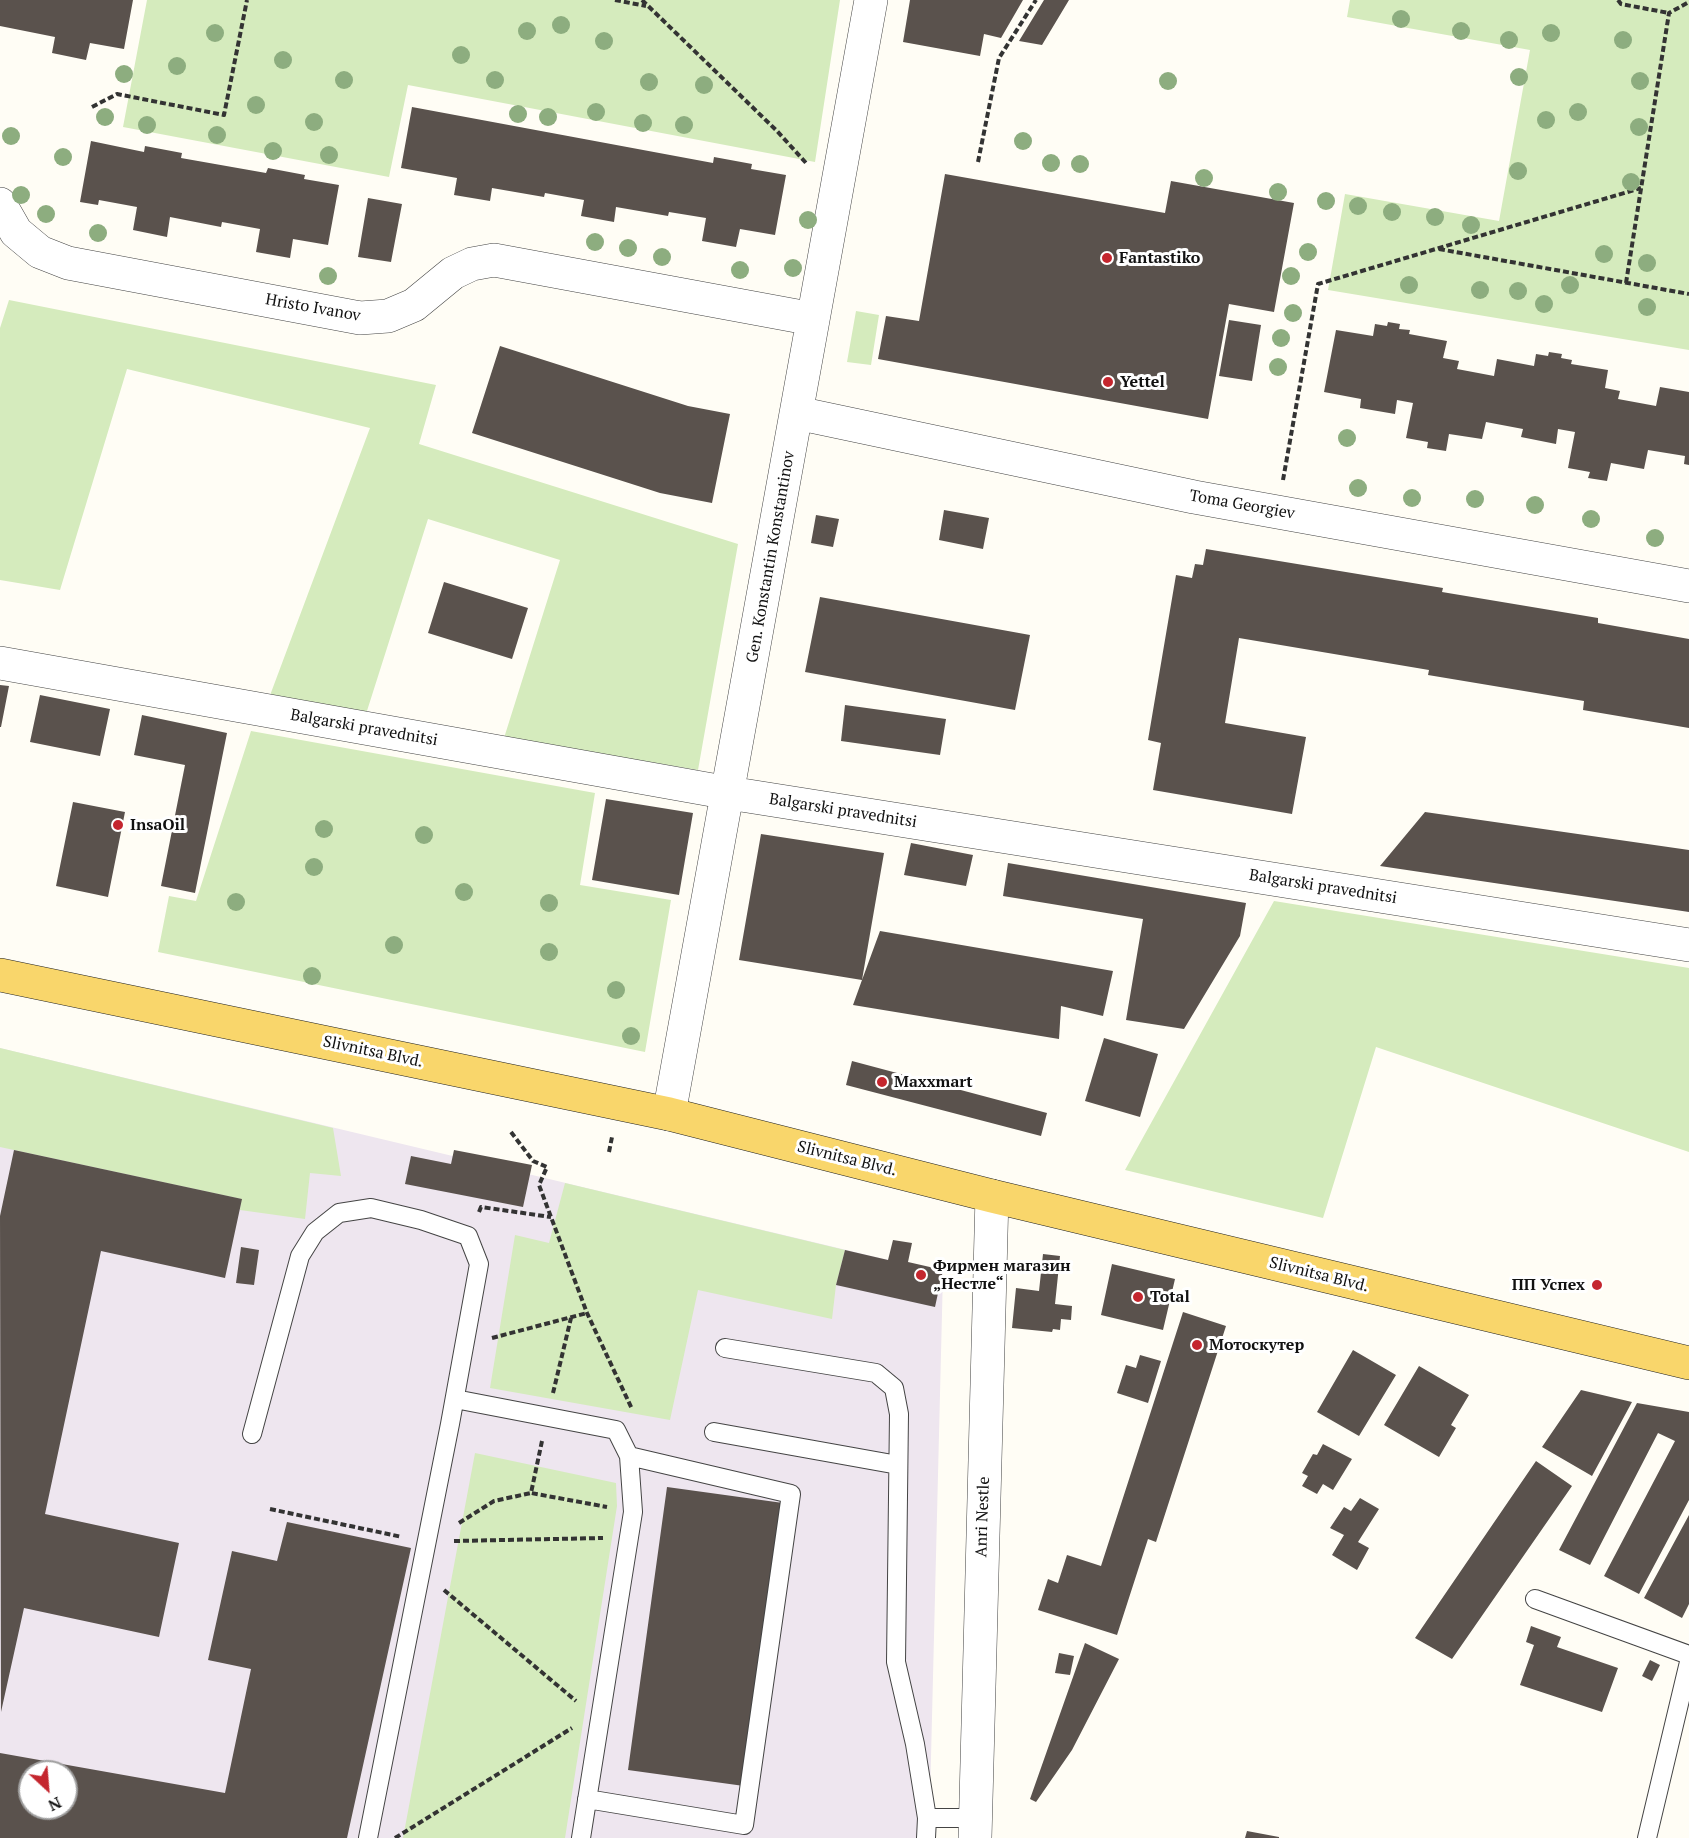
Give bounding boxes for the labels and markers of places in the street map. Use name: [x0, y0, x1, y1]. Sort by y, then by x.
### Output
place label: Fantastiko: [1119, 248, 1200, 268]
marker: Fantastiko: [1100, 251, 1114, 265]
place label: Yettel: [1120, 372, 1165, 392]
marker: Yettel: [1101, 375, 1115, 389]
place label: InsaOil: [130, 815, 185, 835]
marker: InsaOil: [111, 818, 125, 832]
place label: Maxxmart: [894, 1072, 973, 1092]
marker: Maxxmart: [875, 1075, 889, 1089]
place label: Фирмен магазин „Нестле“: [933, 1256, 1071, 1294]
marker: Фирмен магазин „Нестле“: [914, 1268, 928, 1282]
place label: ПП Успех: [1512, 1275, 1585, 1295]
marker: ПП Успех: [1590, 1278, 1604, 1292]
place label: Total: [1150, 1287, 1190, 1307]
marker: Total: [1131, 1290, 1145, 1304]
place label: Мотоскутер: [1209, 1335, 1304, 1355]
marker: Мотоскутер: [1190, 1338, 1204, 1352]

